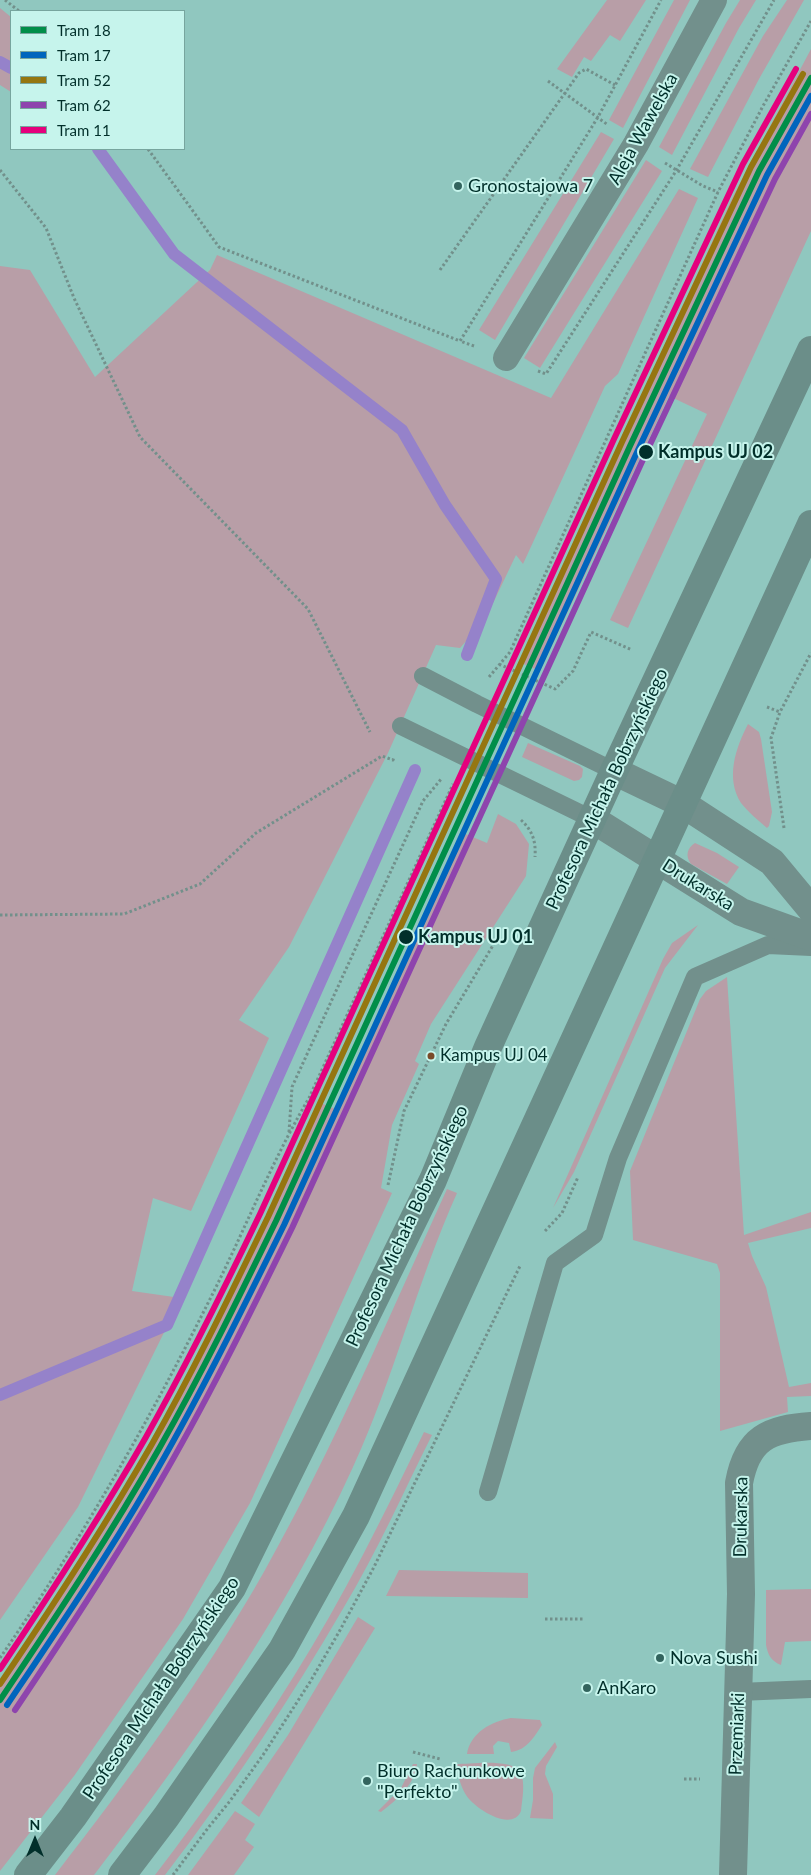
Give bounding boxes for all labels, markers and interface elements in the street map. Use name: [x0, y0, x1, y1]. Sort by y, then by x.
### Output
legend: [10, 10, 185, 150]
text: Tram 18: [57, 21, 111, 39]
text: Tram 17: [57, 46, 111, 64]
street label: Aleja Wawelska: [604, 70, 682, 188]
text: Tram 52: [57, 71, 111, 89]
text: Tram 62: [57, 96, 111, 114]
text: Tram 11: [57, 121, 111, 139]
place label: Gronostajowa 7: [468, 175, 593, 197]
marker: Gronostajowa 7: [452, 180, 464, 192]
place label: Kampus UJ 02: [658, 441, 773, 463]
marker: Kampus UJ 02: [637, 443, 655, 461]
street label: Profesora Michała Bobrzyńskiego: [541, 665, 673, 913]
street label: Drukarska: [658, 854, 738, 916]
place label: Kampus UJ 01: [418, 926, 533, 948]
marker: Kampus UJ 01: [397, 928, 415, 946]
place label: Kampus UJ 04: [440, 1046, 548, 1066]
marker: Kampus UJ 04: [426, 1051, 436, 1061]
street label: Profesora Michała Bobrzyńskiego: [341, 1102, 473, 1350]
street label: Drukarska: [729, 1477, 753, 1557]
street label: Profesora Michała Bobrzyńskiego: [78, 1573, 244, 1803]
place label: Nova Sushi: [670, 1647, 758, 1669]
marker: Nova Sushi: [654, 1652, 666, 1664]
place label: AnKaro: [597, 1677, 656, 1699]
marker: AnKaro: [581, 1682, 593, 1694]
street label: Przemiarki: [725, 1692, 749, 1776]
place label: Biuro Rachunkowe "Perfekto": [377, 1760, 525, 1802]
marker: Biuro Rachunkowe "Perfekto": [361, 1775, 373, 1787]
north arrow: [10, 1815, 60, 1865]
text: N: [30, 1816, 40, 1833]

